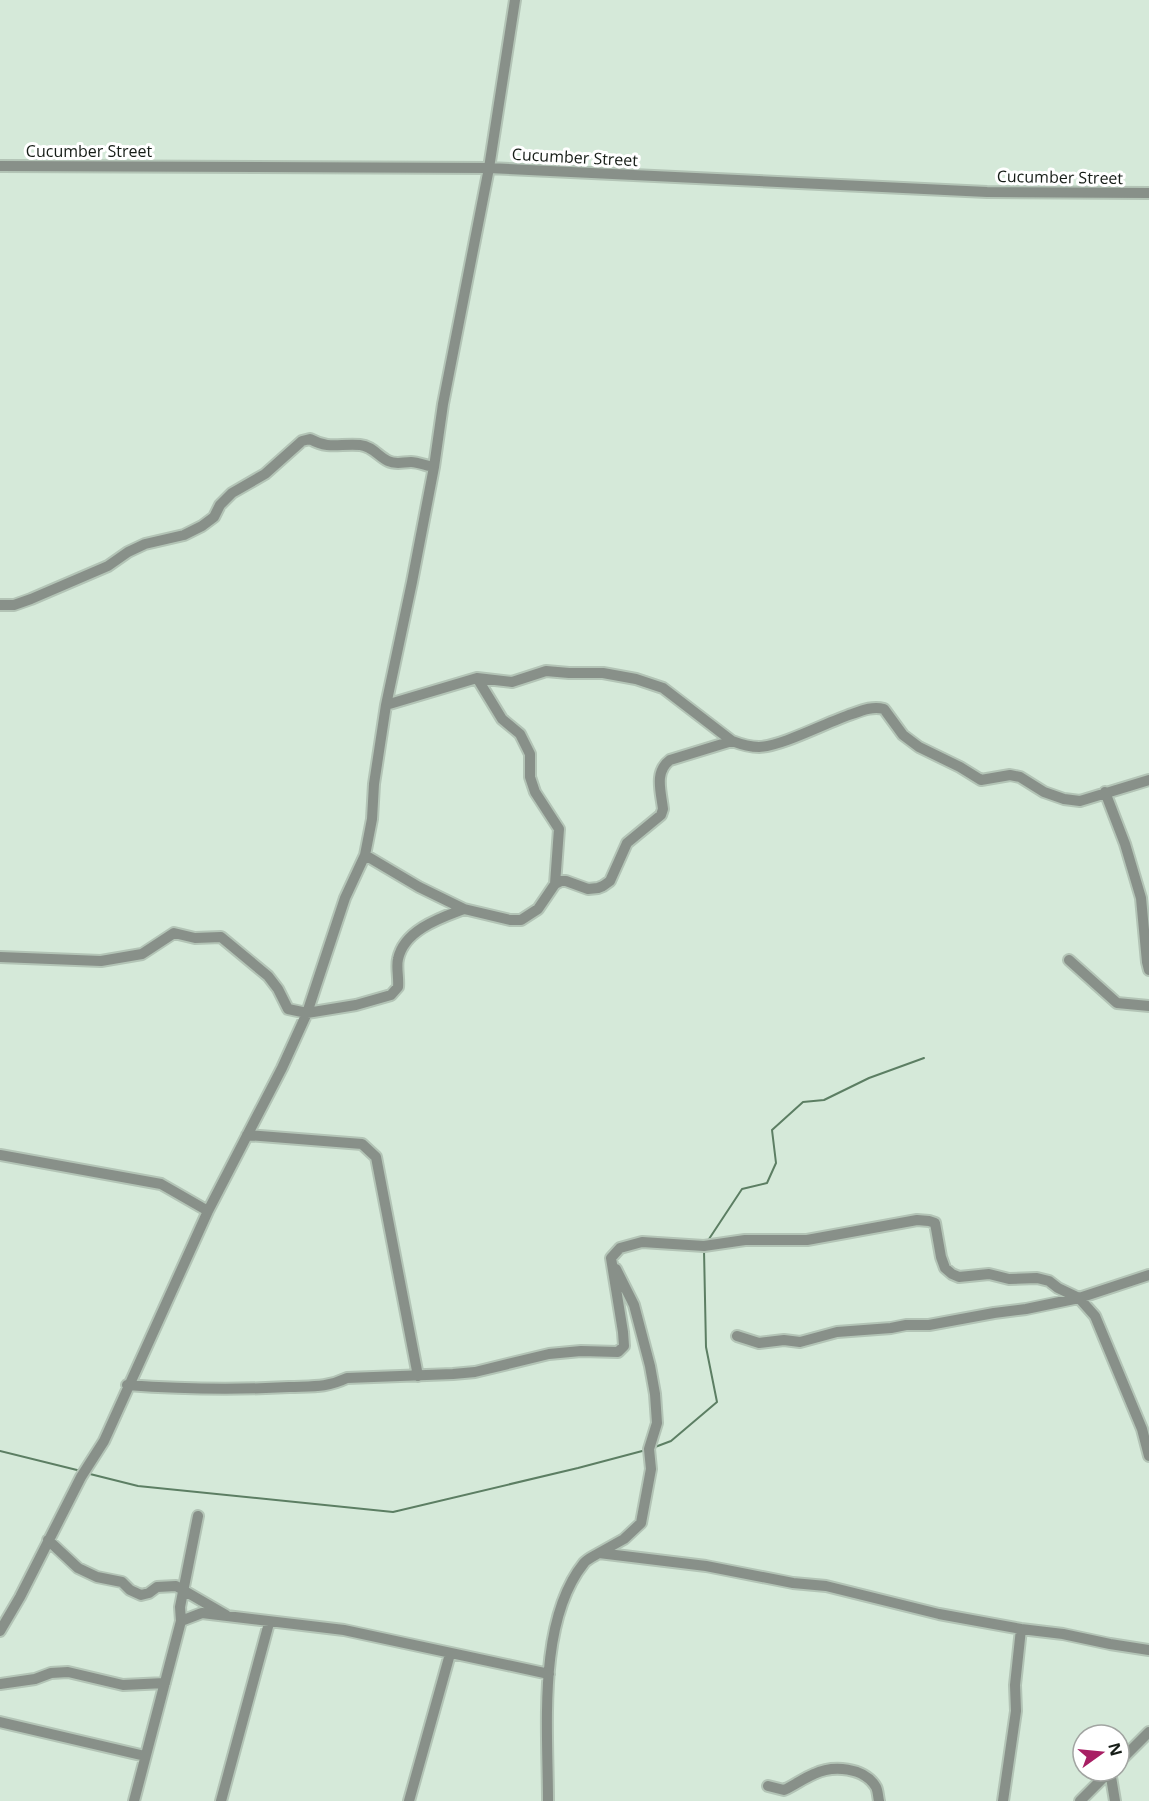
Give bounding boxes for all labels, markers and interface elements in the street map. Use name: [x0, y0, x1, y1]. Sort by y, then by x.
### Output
street label: Cucumber Street: [26, 140, 152, 162]
street label: Cucumber Street: [511, 143, 639, 171]
street label: Cucumber Street: [997, 165, 1124, 189]
north arrow: [1071, 1723, 1131, 1783]
text: N: [1103, 1740, 1128, 1758]

